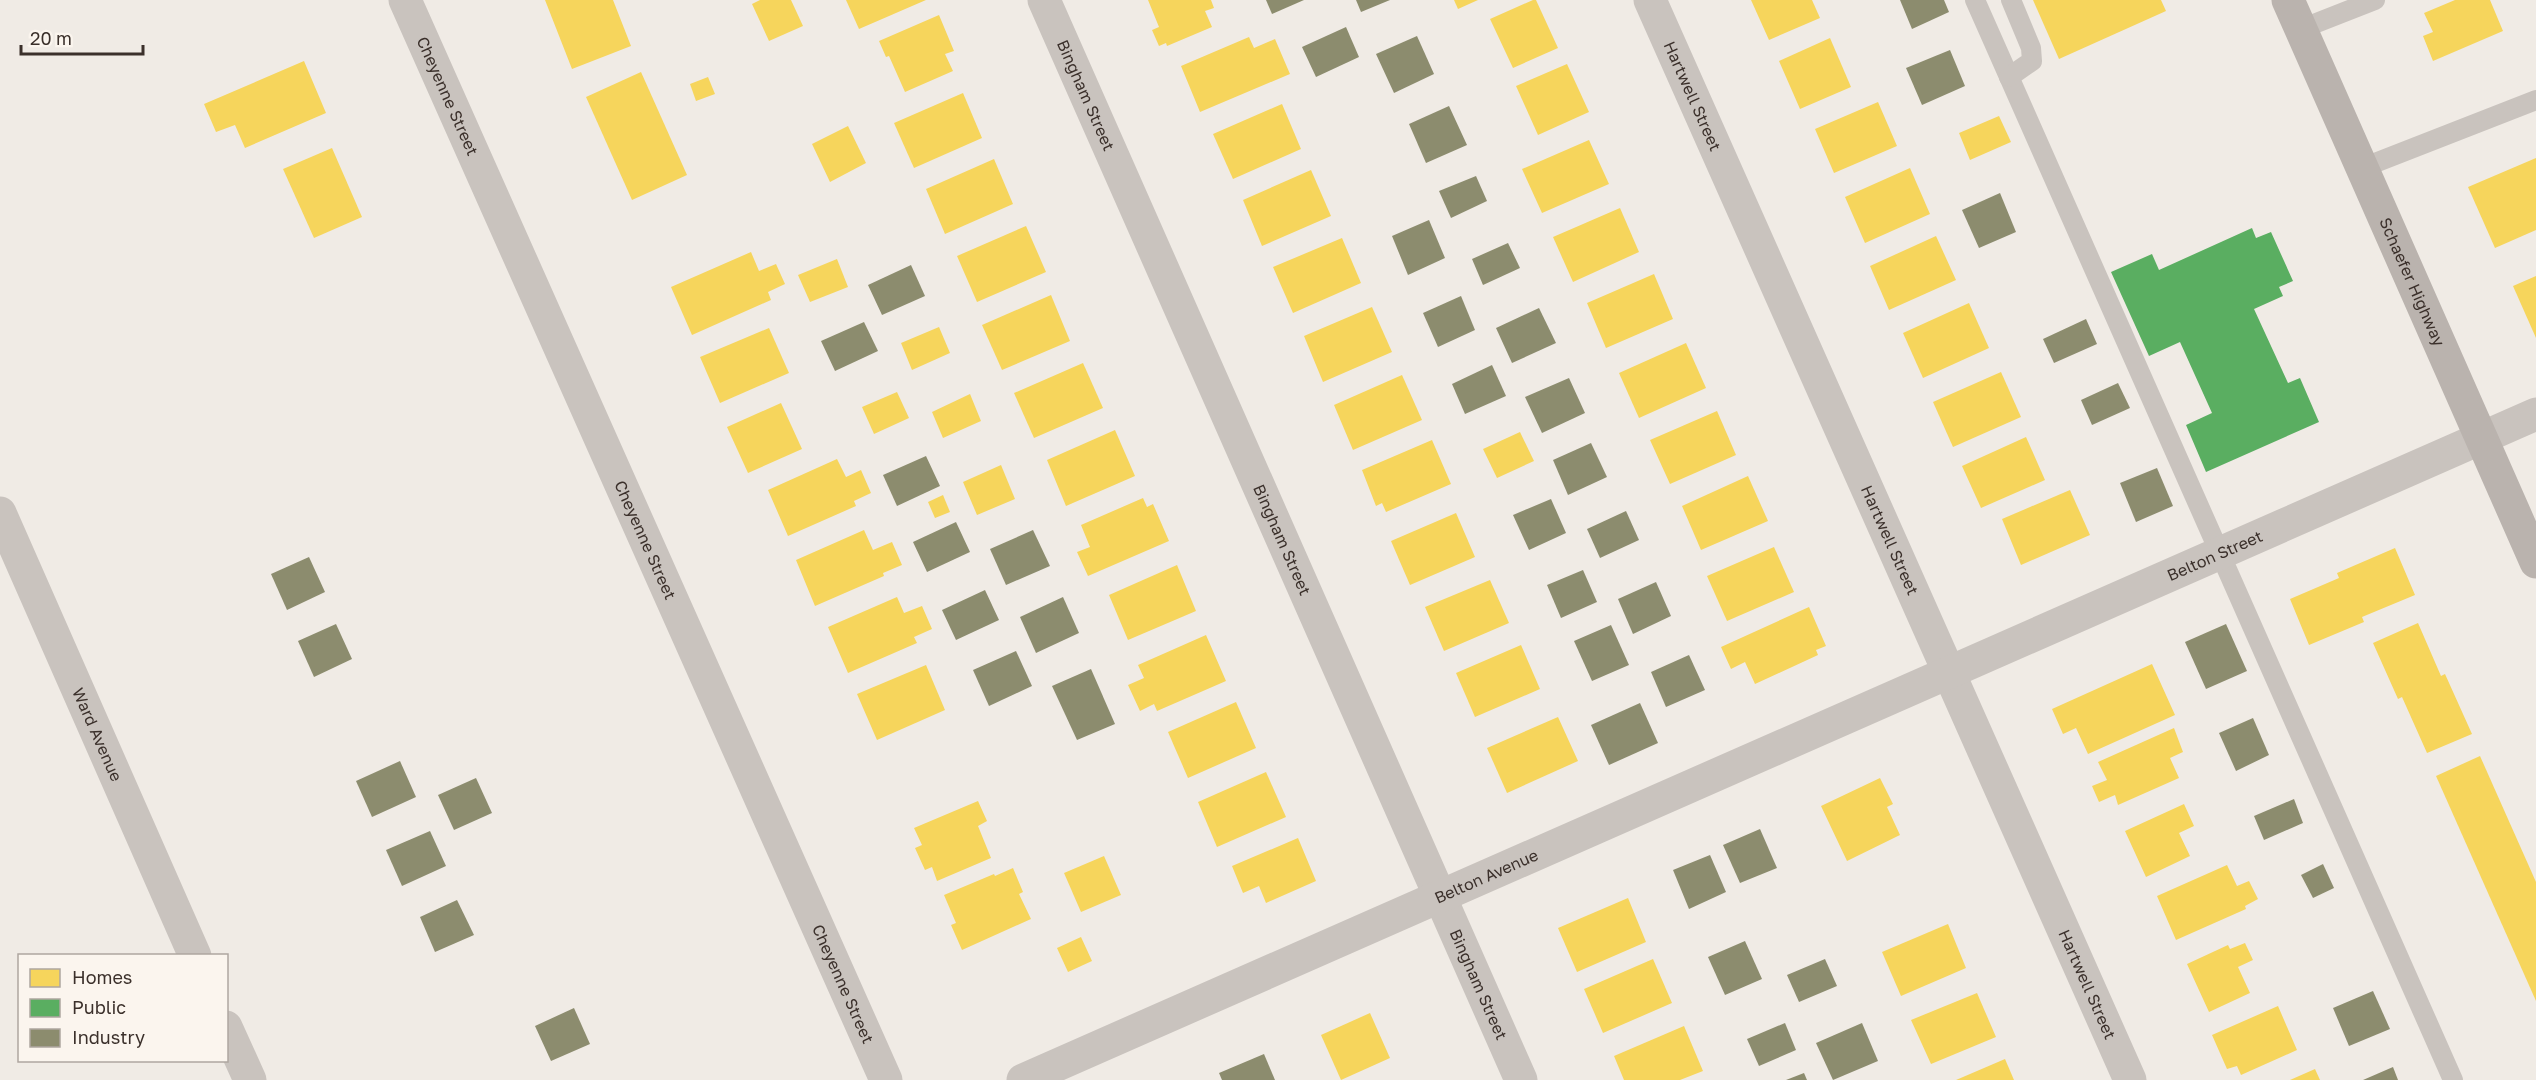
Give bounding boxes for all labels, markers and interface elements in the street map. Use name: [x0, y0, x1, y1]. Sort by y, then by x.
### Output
scale bar: [21, 18, 142, 56]
text: 20 m: [30, 27, 72, 49]
street label: Cheyenne Street: [413, 33, 483, 158]
street label: Bingham Street: [1053, 37, 1119, 154]
street label: Hartwell Street: [1660, 38, 1726, 154]
street label: Schaefer Highway: [2375, 214, 2449, 349]
street label: Cheyenne Street: [610, 477, 681, 602]
street label: Bingham Street: [1249, 481, 1316, 598]
street label: Hartwell Street: [1857, 482, 1923, 598]
street label: Belton Street: [2164, 526, 2265, 585]
street label: Ward Avenue: [68, 685, 127, 784]
street label: Belton Avenue: [1431, 845, 1541, 908]
street label: Cheyenne Street: [808, 921, 878, 1046]
street label: Bingham Street: [1445, 926, 1512, 1043]
street label: Hartwell Street: [2054, 926, 2121, 1042]
legend: [18, 954, 228, 1062]
text: Homes: [72, 966, 132, 988]
text: Public: [72, 996, 126, 1018]
text: Industry: [72, 1026, 145, 1048]

